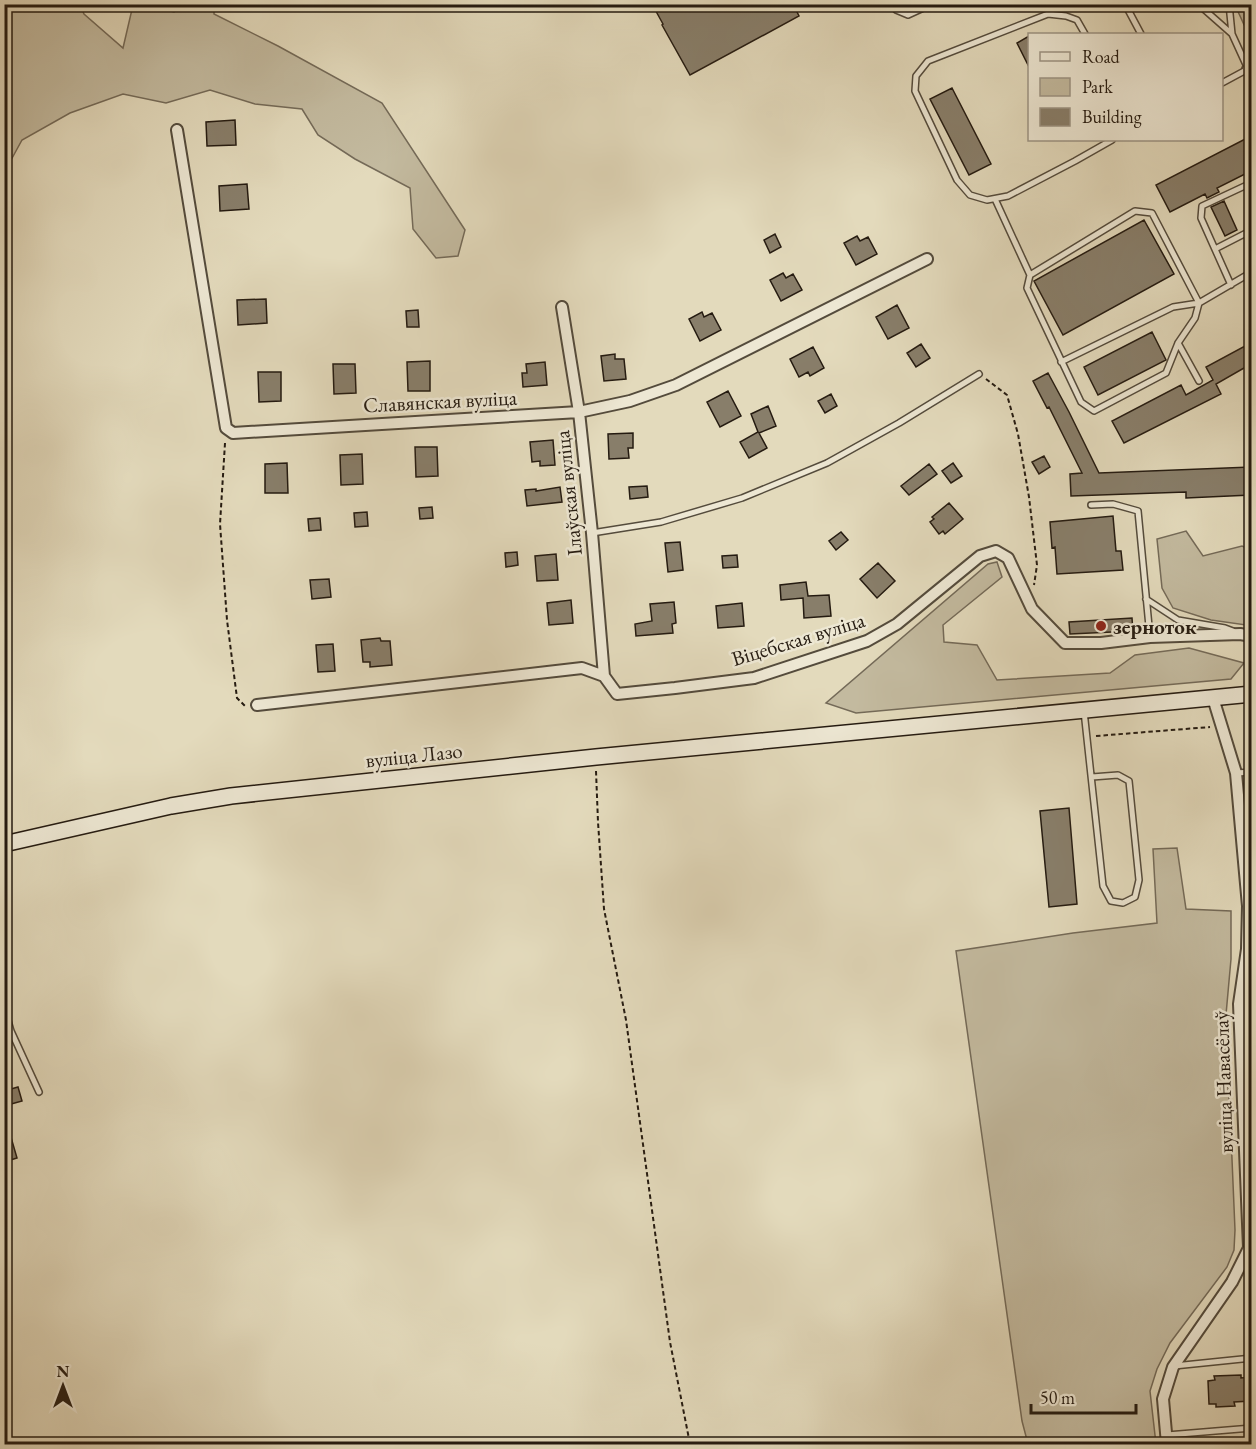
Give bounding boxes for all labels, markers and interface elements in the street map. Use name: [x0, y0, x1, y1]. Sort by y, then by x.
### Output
legend: [1028, 33, 1223, 141]
text: Road: [1082, 45, 1121, 68]
text: Park: [1082, 75, 1113, 98]
text: Building: [1082, 105, 1142, 128]
street label: Славянская вуліца: [362, 383, 518, 419]
street label: Ілаўская вуліца: [548, 428, 588, 557]
street label: Віцебская вуліца: [728, 606, 869, 672]
place label: зерноток: [1113, 613, 1197, 640]
marker: зерноток: [1094, 619, 1108, 633]
street label: вуліца Лазо: [364, 736, 464, 774]
street label: вуліца Навасёлаў: [1207, 1010, 1239, 1154]
north arrow: [33, 1356, 93, 1416]
text: N: [57, 1361, 70, 1382]
scale bar: [1031, 1377, 1136, 1415]
text: 50 m: [1040, 1386, 1075, 1409]

